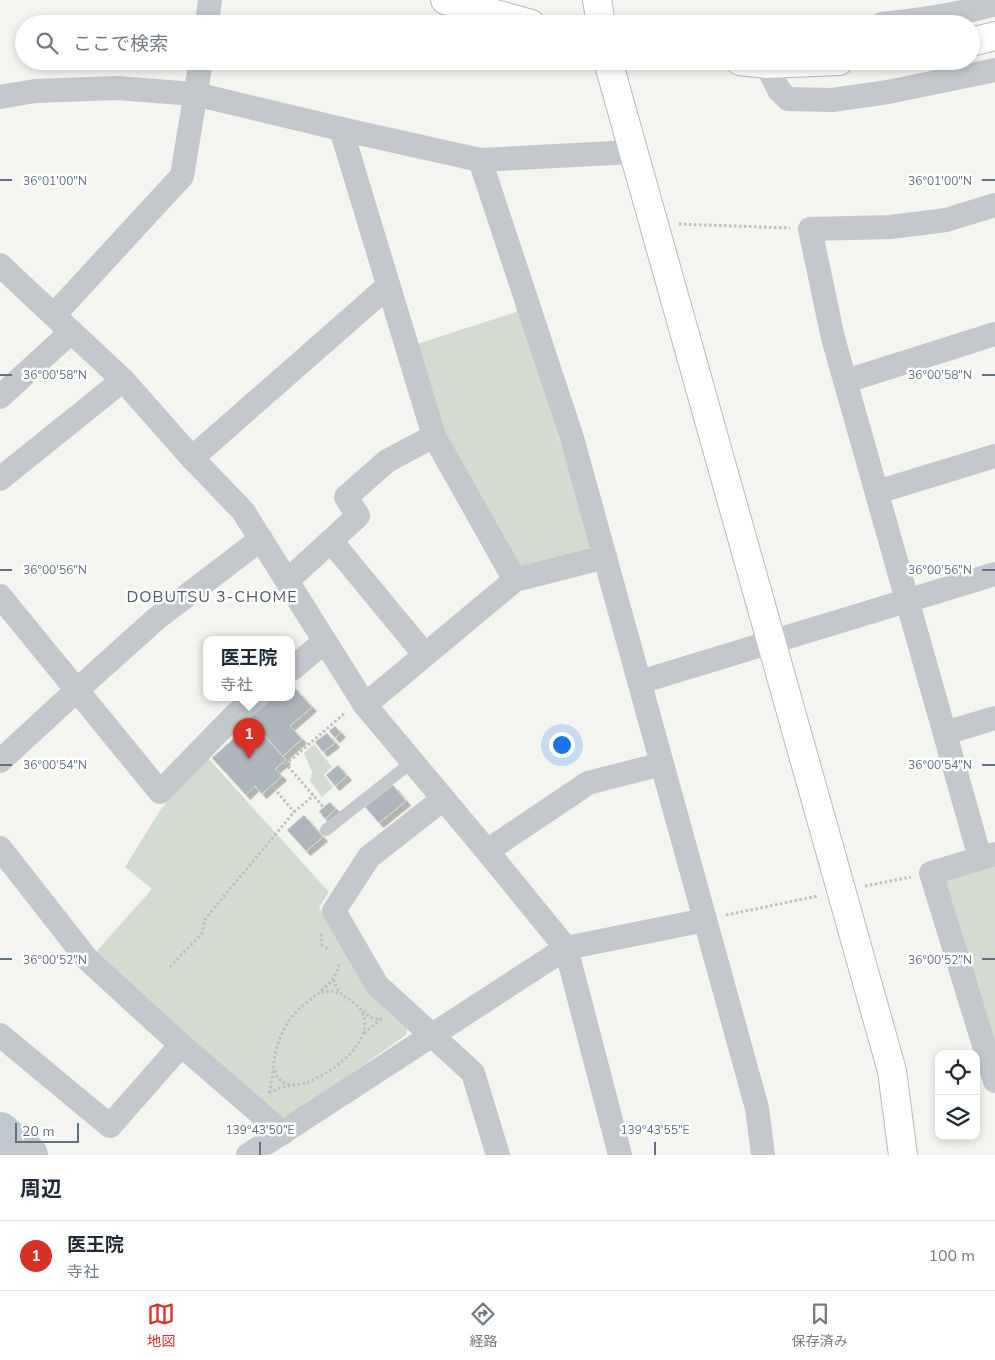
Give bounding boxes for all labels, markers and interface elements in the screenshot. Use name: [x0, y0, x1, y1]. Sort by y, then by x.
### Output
search box: [15, 15, 980, 70]
icon: search: [33, 29, 61, 57]
text: ここで検索: [73, 31, 168, 57]
text: 36°01'00"N: [23, 173, 87, 189]
text: 36°01'00"N: [908, 173, 972, 189]
text: 36°00'58"N: [23, 367, 87, 383]
text: 36°00'58"N: [908, 367, 972, 383]
text: 36°00'56"N: [23, 562, 87, 578]
text: 36°00'56"N: [908, 562, 972, 578]
district label: DOBUTSU 3-CHOME: [126, 586, 298, 608]
popup: [203, 636, 295, 701]
text: 医王院: [220, 645, 278, 671]
text: 寺社: [220, 674, 253, 696]
pin: 1: [233, 718, 265, 759]
your location: [549, 732, 575, 758]
text: 36°00'54"N: [23, 757, 87, 773]
text: 36°00'54"N: [908, 757, 972, 773]
text: 36°00'52"N: [23, 952, 87, 968]
text: 36°00'52"N: [908, 952, 972, 968]
map controls: [935, 1050, 980, 1140]
button: locate: [935, 1050, 980, 1095]
button: layers: [935, 1095, 980, 1140]
scale bar: [15, 1120, 79, 1143]
text: 20 m: [22, 1122, 54, 1141]
text: 139°43'50"E: [225, 1122, 295, 1138]
text: 139°43'55"E: [620, 1122, 690, 1138]
text: 周辺: [20, 1175, 62, 1203]
text: 医王院: [67, 1232, 124, 1258]
text: 1: [31, 1245, 41, 1267]
text: 100 m: [928, 1245, 975, 1267]
text: 寺社: [67, 1261, 99, 1283]
tab: 地図: [147, 1300, 175, 1351]
tab: 経路: [469, 1300, 497, 1351]
tab: 保存済み: [792, 1300, 848, 1351]

